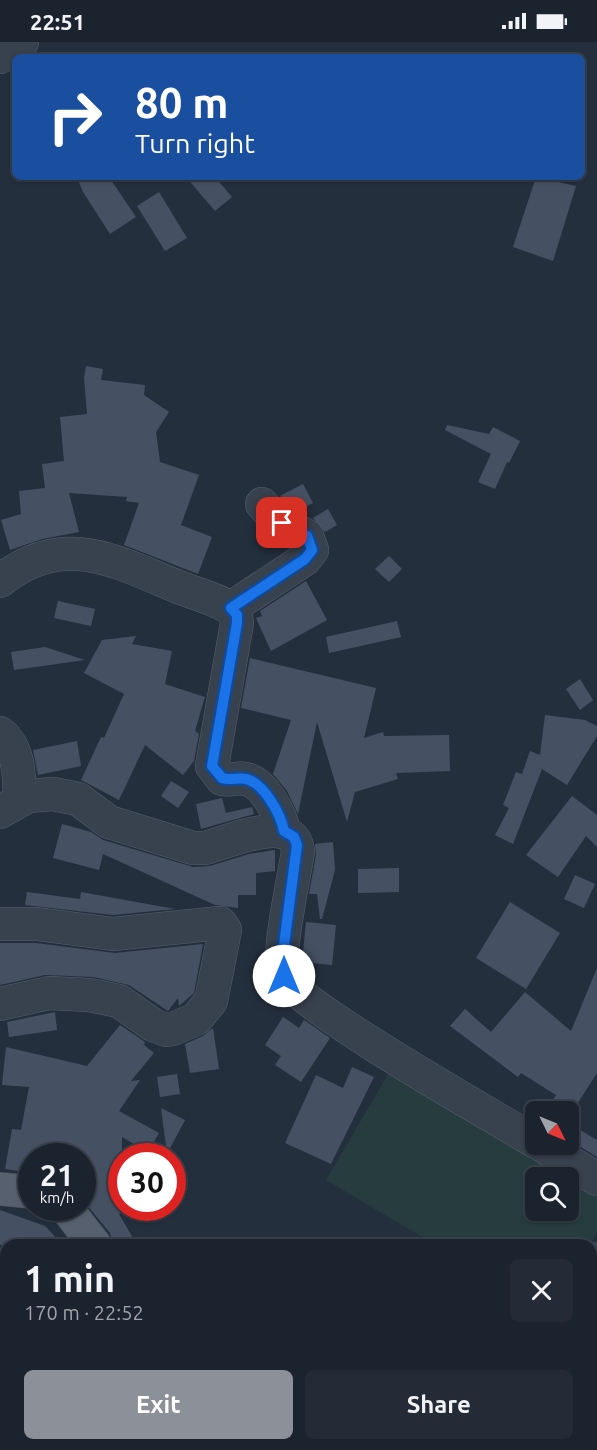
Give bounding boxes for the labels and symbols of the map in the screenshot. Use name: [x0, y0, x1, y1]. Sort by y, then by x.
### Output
pin: [256, 497, 307, 548]
position arrow: [252, 944, 316, 1008]
north arrow: [525, 1101, 579, 1155]
speed limit sign: 30: [108, 1143, 186, 1221]

